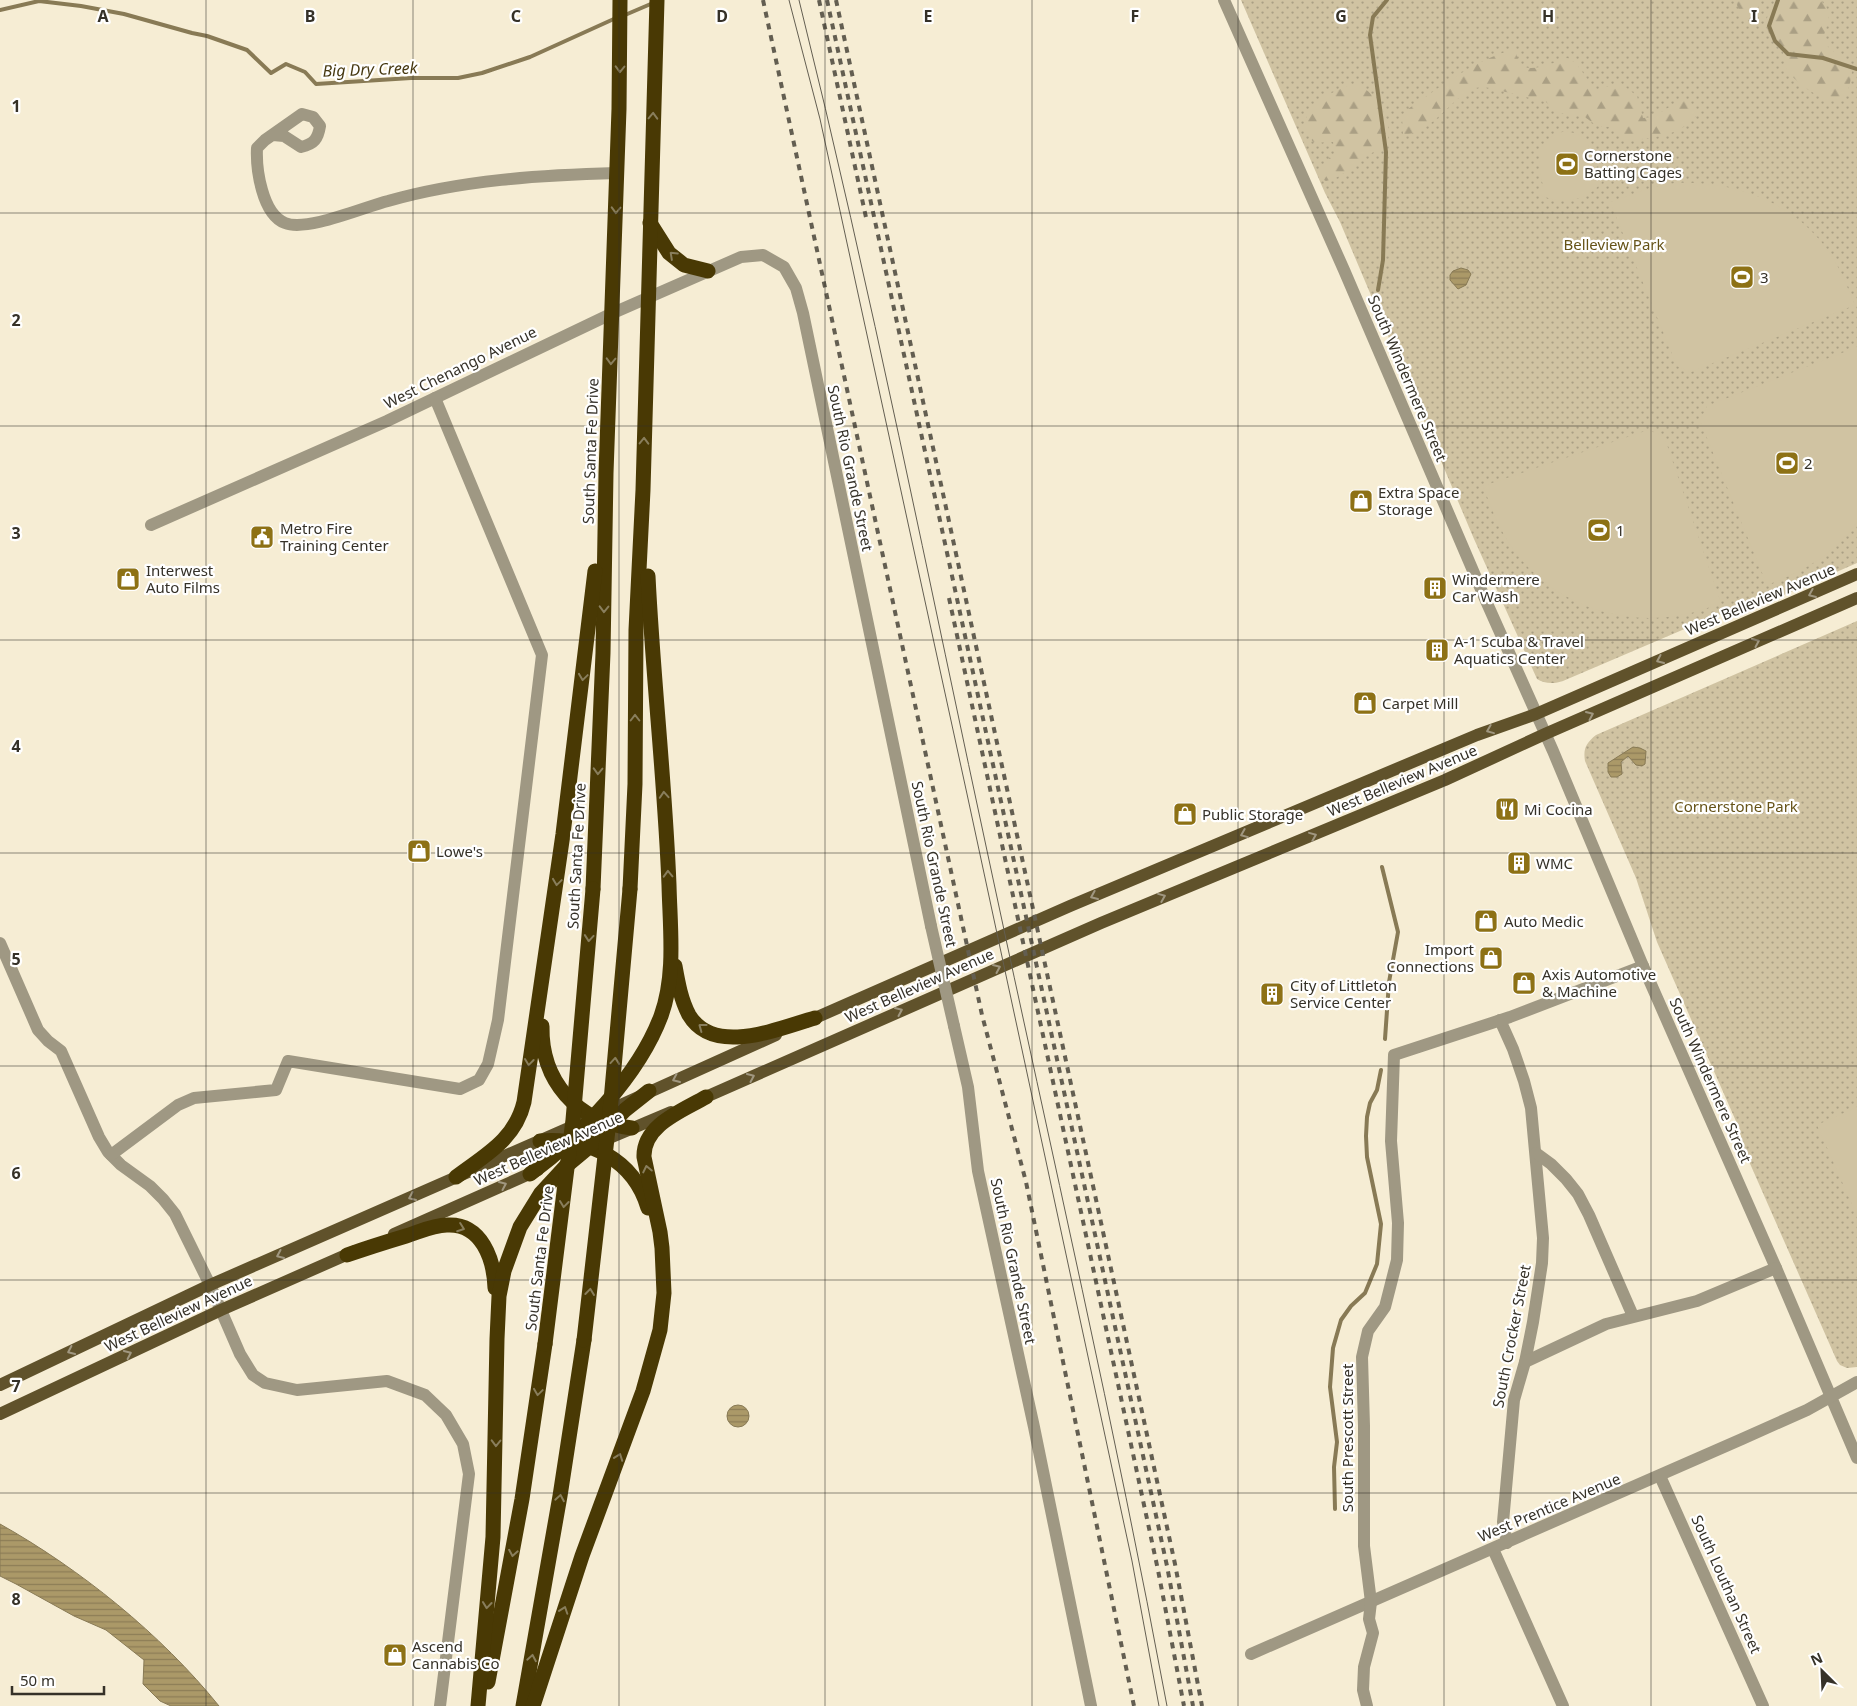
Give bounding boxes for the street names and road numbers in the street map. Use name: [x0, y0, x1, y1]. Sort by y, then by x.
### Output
street label: South Windermere Street: [1364, 292, 1452, 465]
street label: West Chenango Avenue: [380, 321, 540, 413]
street label: South Santa Fe Drive: [577, 378, 603, 524]
street label: South Rio Grande Street: [824, 383, 879, 553]
street label: West Belleview Avenue: [1682, 558, 1838, 640]
street label: West Belleview Avenue: [1324, 739, 1480, 821]
street label: South Rio Grande Street: [908, 779, 963, 949]
street label: South Santa Fe Drive: [562, 783, 590, 929]
street label: West Belleview Avenue: [842, 943, 996, 1027]
street label: South Windermere Street: [1666, 994, 1757, 1166]
street label: West Belleview Avenue: [471, 1106, 625, 1190]
street label: South Rio Grande Street: [987, 1176, 1042, 1346]
street label: South Santa Fe Drive: [520, 1184, 558, 1332]
street label: South Crocker Street: [1487, 1262, 1535, 1409]
street label: West Belleview Avenue: [101, 1270, 255, 1356]
street label: South Prescott Street: [1337, 1363, 1357, 1512]
street label: West Prentice Avenue: [1475, 1468, 1623, 1546]
street label: South Louthan Street: [1687, 1512, 1767, 1657]

